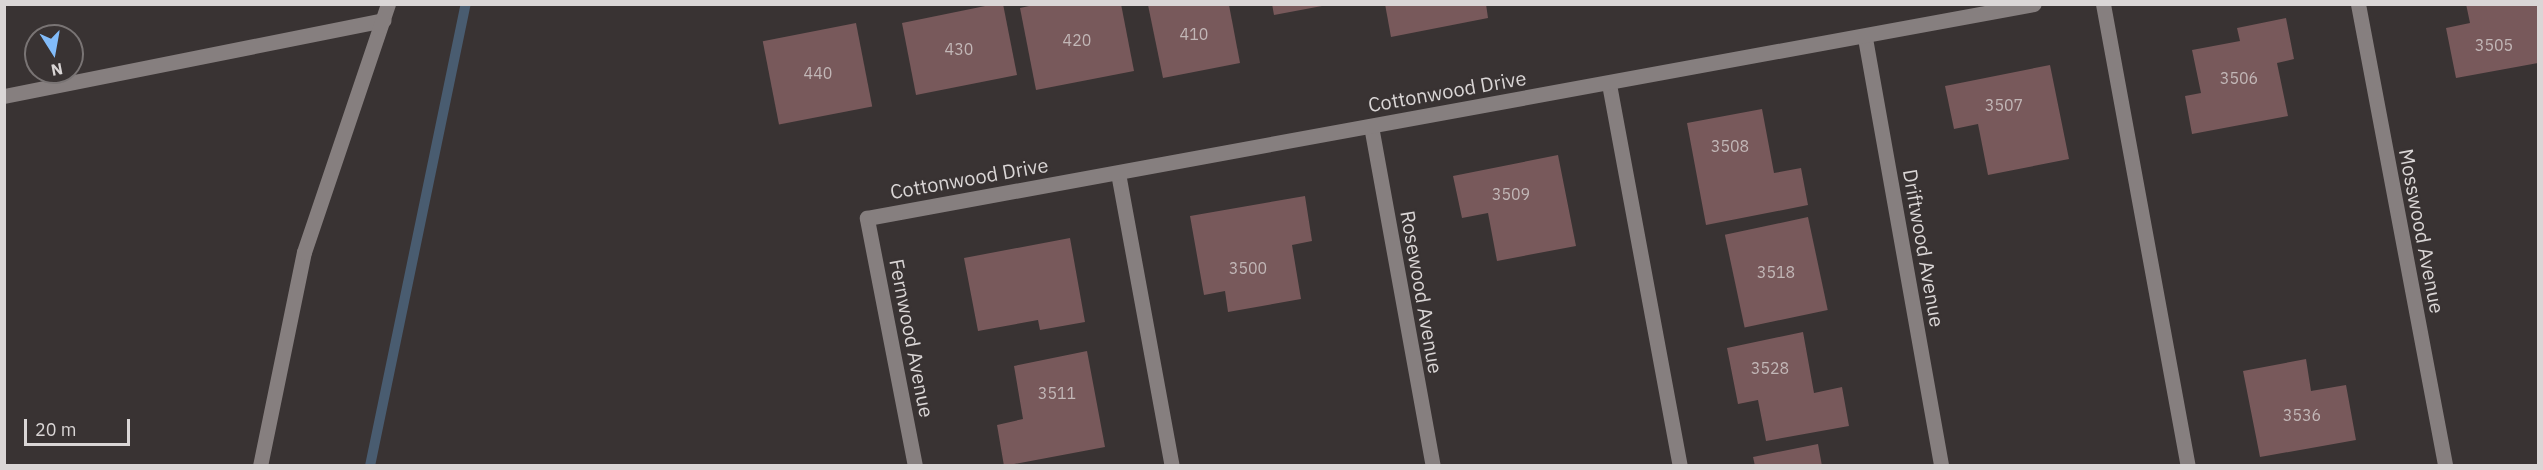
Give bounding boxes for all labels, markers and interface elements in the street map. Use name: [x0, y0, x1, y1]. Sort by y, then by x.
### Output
north arrow: [24, 24, 84, 84]
house number: 410: [1180, 24, 1208, 44]
house number: 420: [1063, 30, 1091, 50]
house number: 3505: [2475, 35, 2513, 55]
house number: 430: [945, 39, 973, 59]
text: N: [49, 59, 65, 81]
house number: 440: [804, 63, 832, 83]
street label: Cottonwood Drive: [1366, 65, 1528, 117]
house number: 3506: [2220, 68, 2258, 88]
house number: 3507: [1985, 95, 2023, 115]
house number: 3508: [1711, 136, 1749, 156]
street label: Mosswood Avenue: [2394, 147, 2450, 315]
street label: Cottonwood Drive: [888, 152, 1050, 204]
street label: Driftwood Avenue: [1898, 167, 1950, 329]
house number: 3509: [1492, 184, 1530, 204]
street label: Rosewood Avenue: [1396, 209, 1448, 375]
street label: Fernwood Avenue: [885, 257, 939, 419]
house number: 3500: [1229, 258, 1267, 278]
house number: 3518: [1757, 262, 1795, 282]
house number: 3528: [1751, 358, 1789, 378]
house number: 3511: [1038, 383, 1076, 403]
house number: 3536: [2283, 405, 2321, 425]
scale bar: [27, 407, 134, 445]
text: 20 m: [35, 418, 77, 441]

